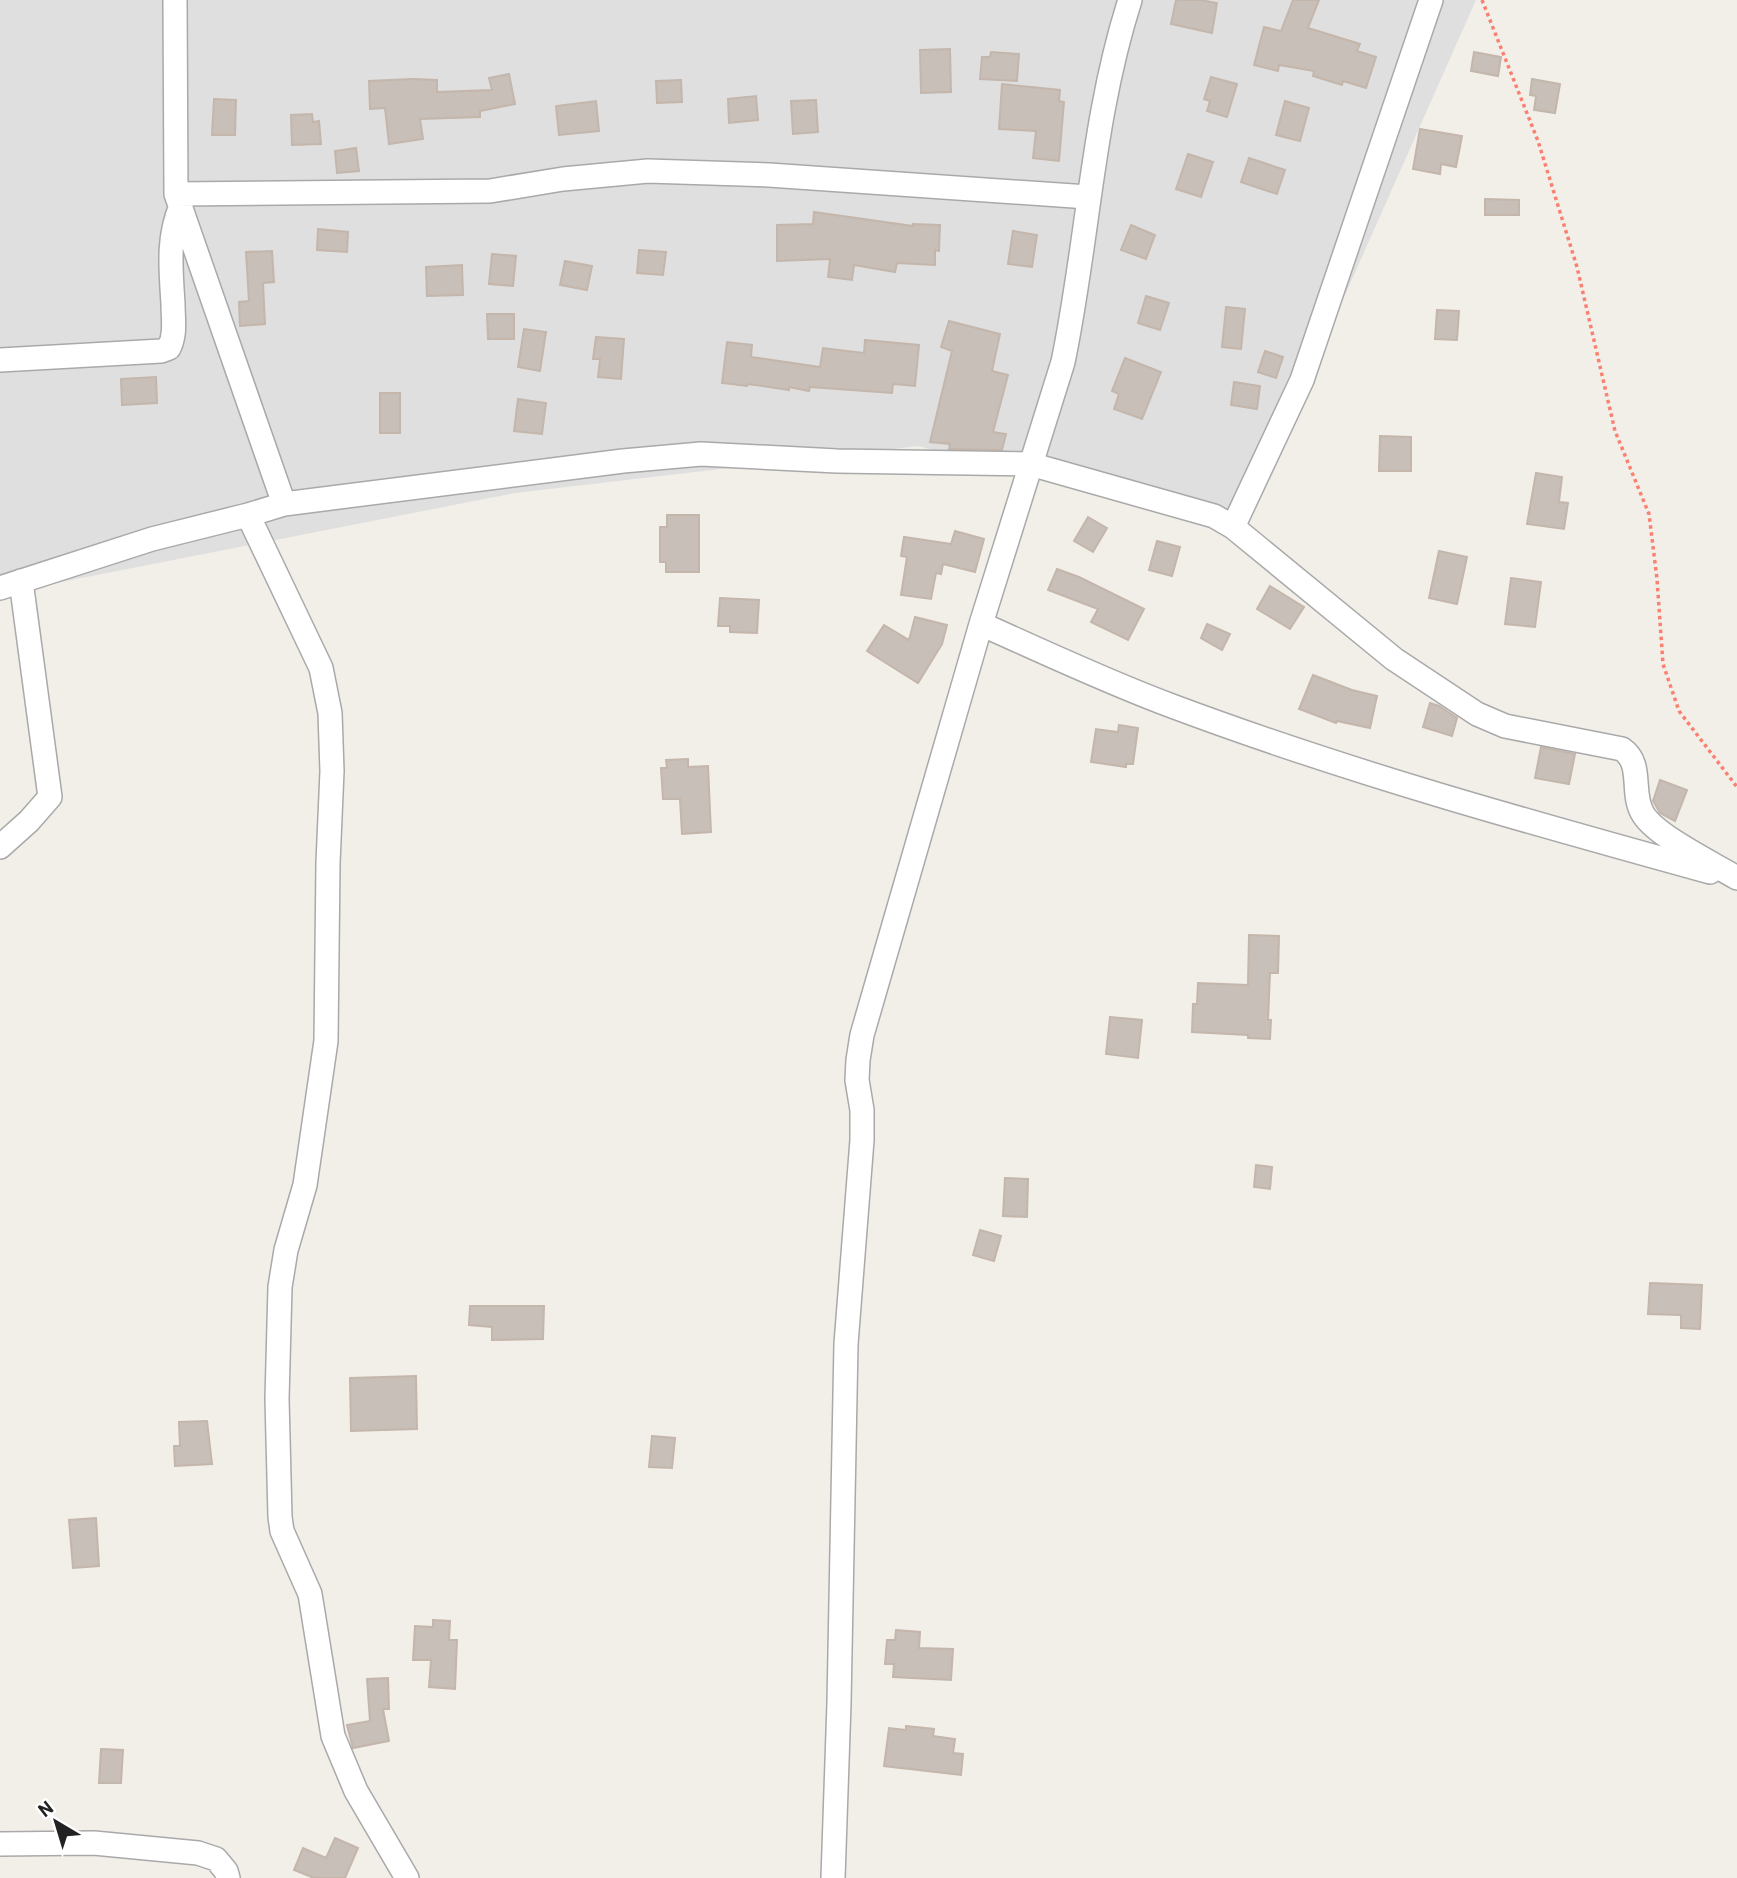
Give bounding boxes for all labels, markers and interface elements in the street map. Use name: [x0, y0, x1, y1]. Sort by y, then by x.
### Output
north arrow: [21, 1787, 91, 1857]
text: N: [33, 1795, 57, 1821]

